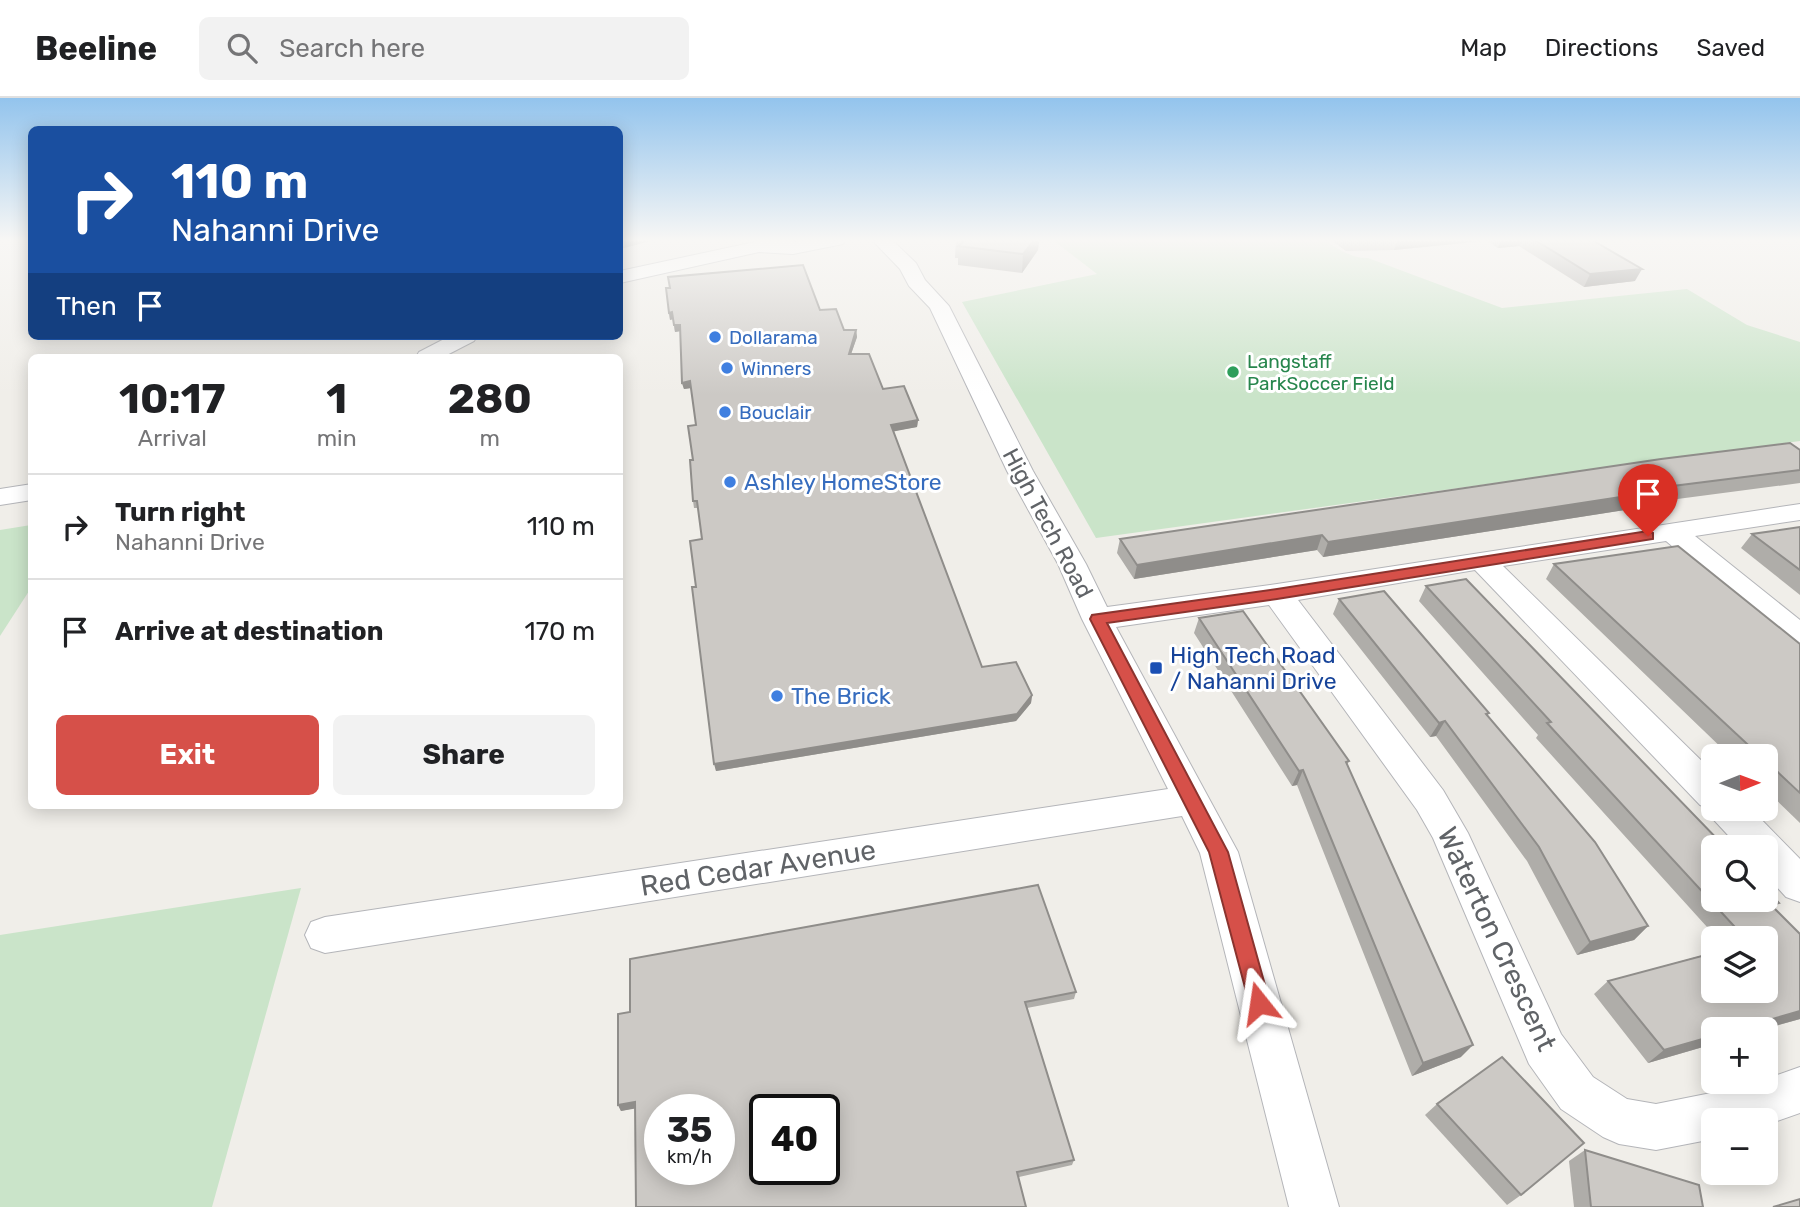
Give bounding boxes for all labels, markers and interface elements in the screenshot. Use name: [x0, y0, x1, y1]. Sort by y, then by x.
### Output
search box: [199, 17, 689, 80]
text: Beeline: [35, 29, 157, 68]
icon: search: [223, 29, 261, 67]
text: Search here: [279, 33, 425, 64]
text: Map: [1460, 34, 1507, 62]
text: Directions: [1545, 34, 1658, 62]
text: Saved: [1696, 34, 1765, 62]
text: 110 m: [171, 152, 308, 210]
icon: right: [56, 154, 147, 245]
text: Nahanni Drive: [171, 211, 379, 249]
icon: arrive: [131, 287, 169, 325]
text: Then: [56, 291, 117, 322]
place label: Dollarama: [729, 326, 818, 349]
marker: Dollarama: [707, 329, 723, 345]
place label: Langstaff ParkSoccer Field: [1247, 350, 1395, 395]
place label: Winners: [741, 357, 811, 380]
marker: Winners: [719, 360, 735, 376]
marker: Langstaff ParkSoccer Field: [1225, 364, 1241, 380]
text: 10:17: [119, 374, 226, 424]
text: 1: [326, 374, 347, 424]
text: 280: [448, 374, 532, 424]
place label: Bouclair: [739, 401, 812, 424]
marker: Bouclair: [717, 404, 733, 420]
text: Arrival: [138, 424, 207, 452]
text: min: [317, 424, 357, 452]
text: m: [480, 424, 500, 452]
street label: High Tech Road: [997, 443, 1099, 603]
pin: [1618, 464, 1678, 536]
place label: Ashley HomeStore: [744, 468, 942, 496]
marker: Ashley HomeStore: [722, 474, 738, 490]
icon: arrive: [1629, 475, 1667, 513]
text: Turn right: [115, 497, 245, 528]
icon: right: [56, 508, 94, 546]
text: 110 m: [527, 511, 595, 542]
text: Nahanni Drive: [115, 528, 265, 556]
icon: arrive: [56, 613, 94, 651]
text: Arrive at destination: [115, 616, 383, 647]
text: 170 m: [525, 616, 595, 647]
place label: High Tech Road / Nahanni Drive: [1170, 641, 1337, 695]
marker: High Tech Road / Nahanni Drive: [1148, 660, 1164, 676]
place label: The Brick: [791, 682, 891, 710]
marker: The Brick: [769, 688, 785, 704]
button: Exit: [56, 715, 319, 795]
button: Share: [333, 715, 595, 795]
north arrow: [1701, 744, 1778, 821]
map controls: [1701, 744, 1778, 1185]
street label: Waterton Crescent: [1431, 822, 1563, 1056]
street label: Red Cedar Avenue: [638, 833, 878, 903]
button: search: [1701, 835, 1778, 912]
button: layers: [1701, 926, 1778, 1003]
position arrow: [1222, 966, 1296, 1040]
button: +: [1701, 1017, 1778, 1094]
speed limit sign: 40: [749, 1094, 840, 1185]
button: −: [1701, 1108, 1778, 1185]
text: 35: [667, 1109, 712, 1151]
text: km/h: [667, 1146, 712, 1168]

